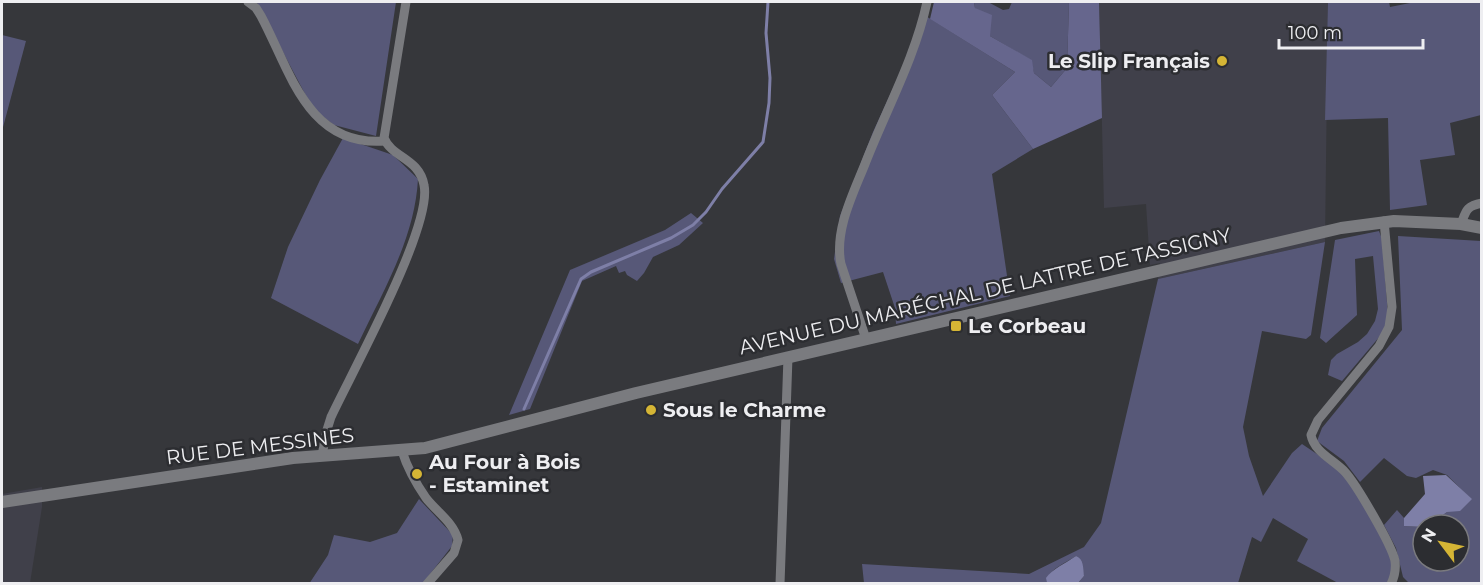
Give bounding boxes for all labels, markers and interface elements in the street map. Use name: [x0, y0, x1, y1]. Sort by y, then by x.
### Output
scale bar: [1279, 12, 1423, 50]
text: 100 m: [1288, 22, 1342, 44]
place label: Le Slip Français: [1048, 49, 1210, 73]
marker: Le Slip Français: [1215, 54, 1229, 68]
street label: AVENUE DU MARÉCHAL DE LATTRE DE TASSIGNY: [737, 223, 1233, 359]
place label: Le Corbeau: [968, 314, 1086, 338]
marker: Le Corbeau: [949, 319, 963, 333]
place label: Sous le Charme: [663, 398, 826, 422]
marker: Sous le Charme: [644, 403, 658, 417]
street label: RUE DE MESSINES: [165, 423, 355, 469]
place label: Au Four à Bois - Estaminet: [428, 450, 581, 497]
marker: Au Four à Bois - Estaminet: [410, 467, 424, 481]
north arrow: [1411, 513, 1471, 573]
text: N: [1417, 525, 1440, 546]

